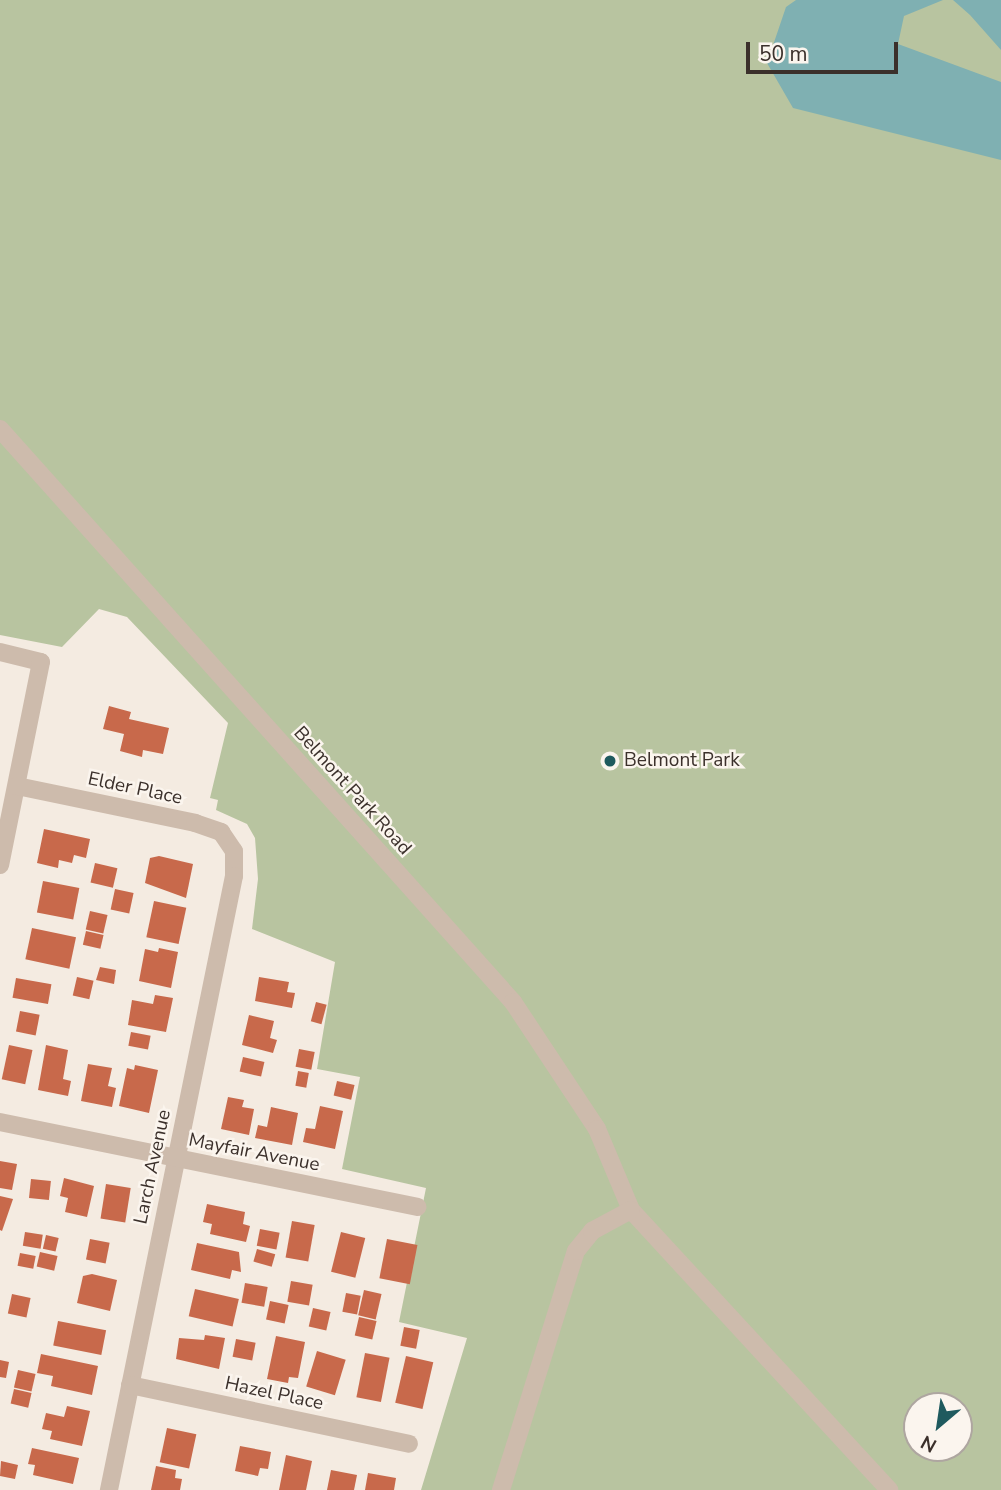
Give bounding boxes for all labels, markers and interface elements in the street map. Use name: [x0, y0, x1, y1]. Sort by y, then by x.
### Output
scale bar: [749, 28, 901, 72]
text: 50 m: [759, 40, 808, 68]
street label: Belmont Park Road: [288, 722, 416, 860]
place label: Belmont Park: [624, 750, 740, 772]
marker: Belmont Park: [602, 753, 618, 769]
street label: Elder Place: [86, 768, 184, 810]
street label: Larch Avenue: [130, 1108, 176, 1226]
street label: Mayfair Avenue: [186, 1129, 322, 1177]
street label: Hazel Place: [223, 1372, 325, 1416]
north arrow: [903, 1392, 973, 1462]
text: N: [916, 1429, 941, 1458]

